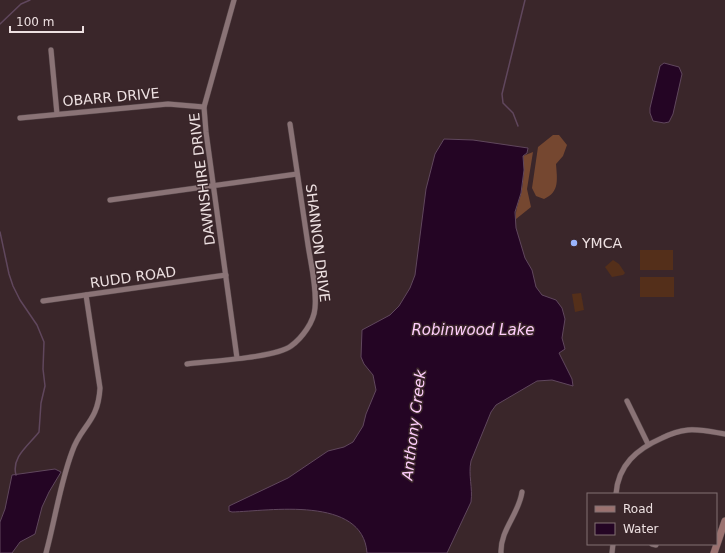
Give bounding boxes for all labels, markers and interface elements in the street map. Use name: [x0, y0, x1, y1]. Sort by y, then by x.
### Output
scale bar: [10, 8, 83, 34]
text: 100 m: [16, 15, 54, 29]
street label: OBARR DRIVE: [62, 85, 160, 109]
street label: DAWNSHIRE DRIVE: [186, 112, 218, 246]
street label: SHANNON DRIVE: [303, 183, 333, 303]
place label: YMCA: [581, 235, 622, 251]
marker: YMCA: [569, 238, 579, 248]
street label: RUDD ROAD: [89, 263, 177, 291]
water label: Robinwood Lake: [411, 321, 535, 339]
water label: Anthony Creek: [398, 367, 430, 482]
legend: [587, 493, 717, 545]
text: Road: [623, 502, 653, 516]
text: Water: [623, 522, 659, 536]

